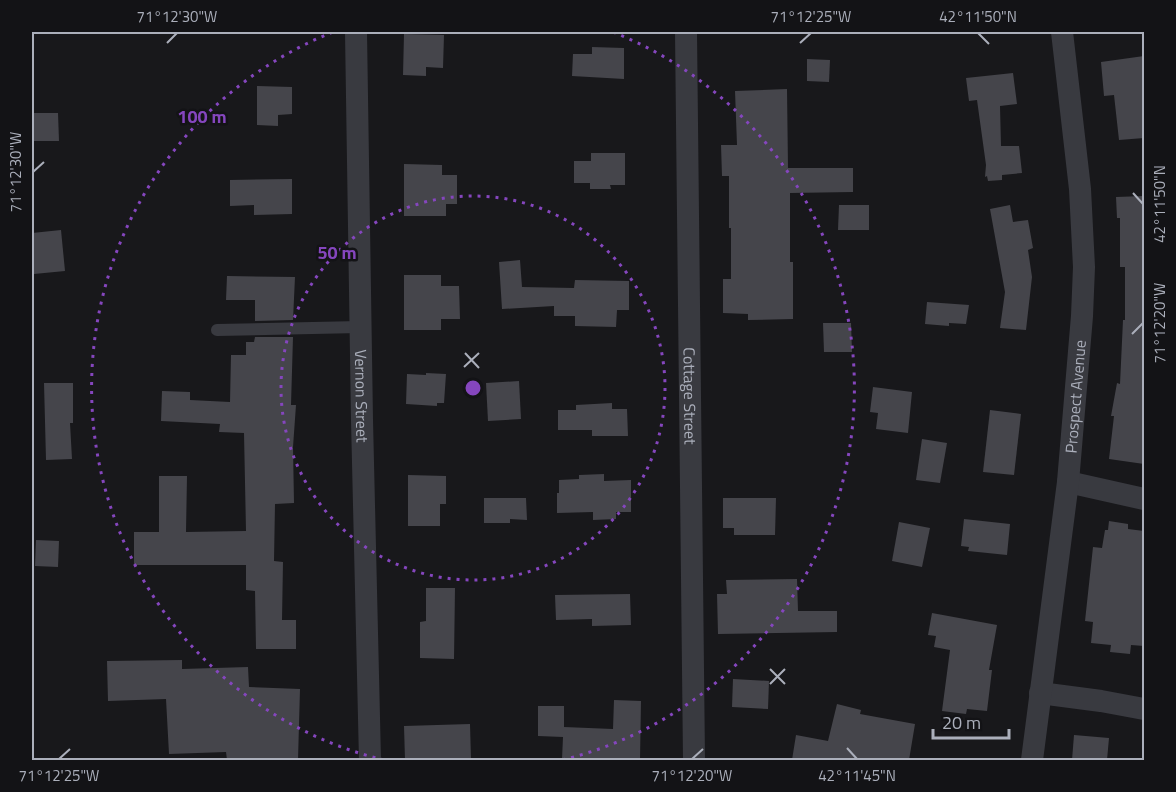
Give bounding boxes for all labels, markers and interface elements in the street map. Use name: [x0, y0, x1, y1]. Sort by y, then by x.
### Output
text: 71°12'30"W: [137, 5, 217, 28]
text: 71°12'25"W: [771, 5, 851, 28]
text: 42°11'50"N: [939, 5, 1017, 28]
text: 100 m: [177, 103, 227, 130]
text: 71°12'30"W: [4, 132, 27, 212]
text: 42°11'50"N: [1148, 165, 1171, 243]
text: 50 m: [317, 239, 357, 266]
text: 71°12'20"W: [1148, 283, 1171, 363]
street label: Prospect Avenue: [1058, 339, 1092, 454]
street label: Cottage Street: [677, 347, 703, 445]
street label: Vernon Street: [349, 349, 375, 443]
centre of rings: [463, 378, 483, 398]
scale bar: [933, 702, 1010, 740]
text: 20 m: [942, 709, 981, 736]
text: 71°12'25"W: [19, 764, 99, 787]
text: 71°12'20"W: [652, 764, 732, 787]
text: 42°11'45"N: [818, 764, 896, 787]

